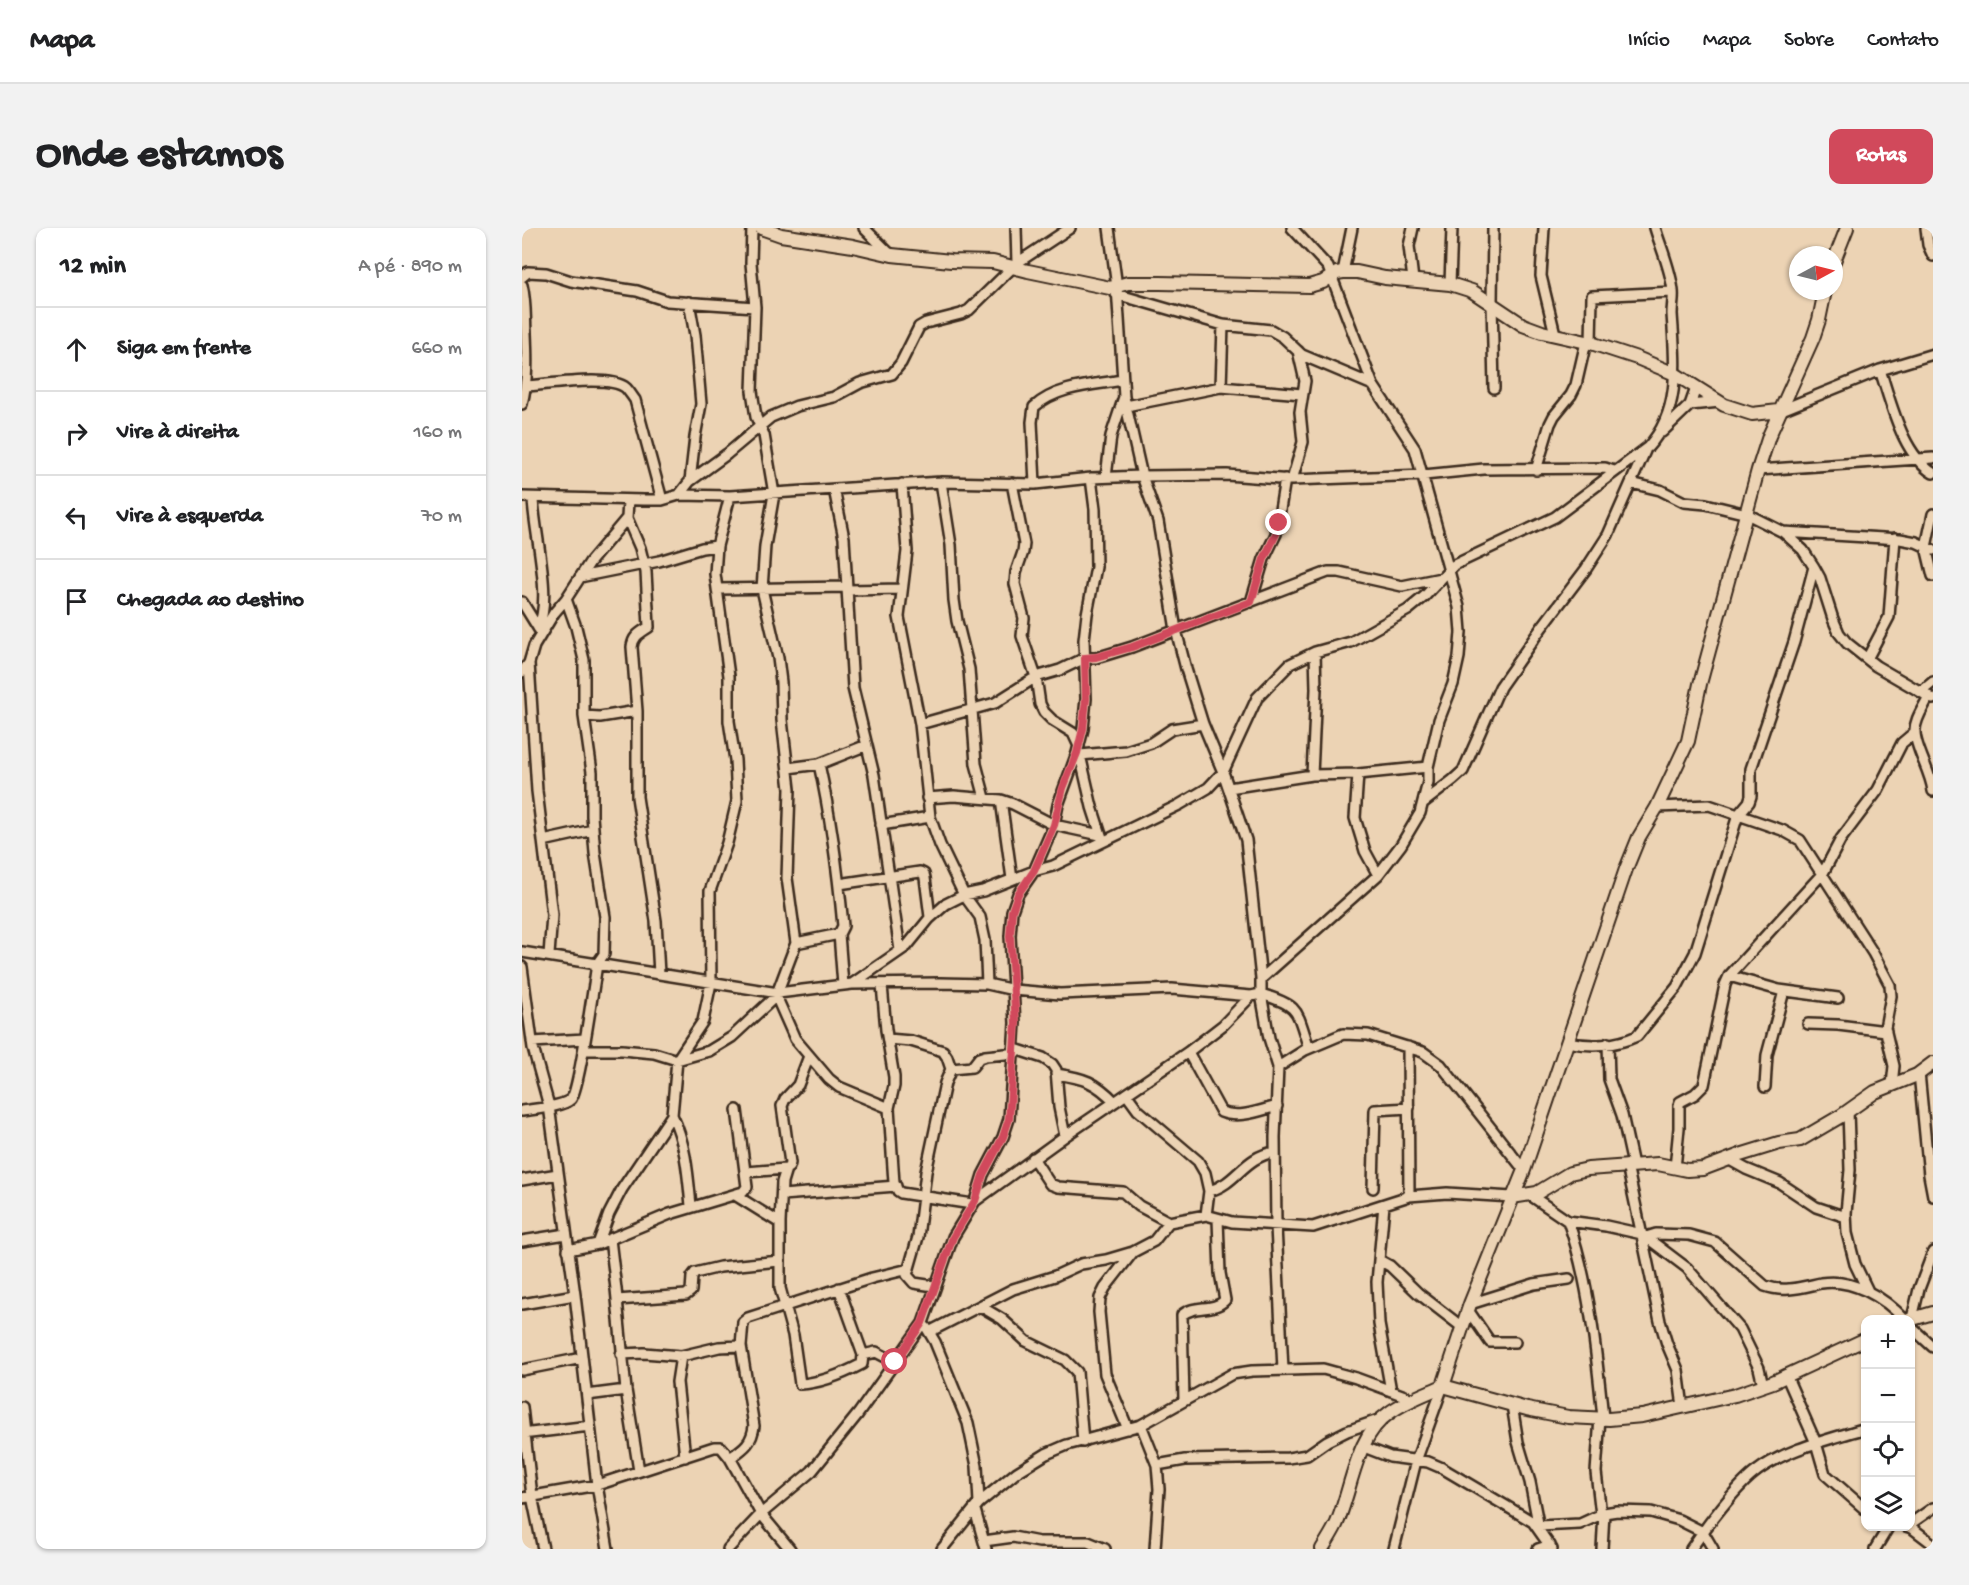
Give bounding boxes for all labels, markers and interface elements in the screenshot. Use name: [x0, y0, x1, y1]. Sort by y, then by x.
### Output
text: Mapa: [30, 25, 94, 58]
text: Início: [1628, 29, 1670, 54]
text: Mapa: [1703, 29, 1751, 54]
text: Sobre: [1784, 29, 1834, 54]
text: Contato: [1867, 29, 1939, 54]
button: Rotas: [1829, 129, 1933, 184]
text: Onde estamos: [36, 132, 282, 181]
north arrow: [1789, 246, 1843, 300]
text: 12 min: [60, 252, 126, 283]
text: A pé · 890 m: [358, 256, 462, 279]
icon: ahead: [60, 333, 93, 366]
text: Siga em frente: [117, 336, 251, 362]
text: 660 m: [411, 338, 462, 361]
icon: right: [60, 417, 93, 450]
text: Vire à direita: [117, 420, 239, 446]
text: 160 m: [413, 422, 462, 445]
icon: left: [60, 501, 93, 534]
text: Vire à esquerda: [117, 504, 263, 530]
text: 70 m: [421, 506, 462, 529]
route end: [1265, 509, 1291, 535]
icon: arrive: [60, 585, 93, 618]
text: Chegada ao destino: [117, 588, 304, 614]
map controls: [1861, 1315, 1915, 1531]
button: +: [1861, 1315, 1915, 1369]
route start: [881, 1348, 907, 1374]
button: −: [1861, 1369, 1915, 1423]
button: locate: [1861, 1423, 1915, 1477]
button: layers: [1861, 1477, 1915, 1531]

